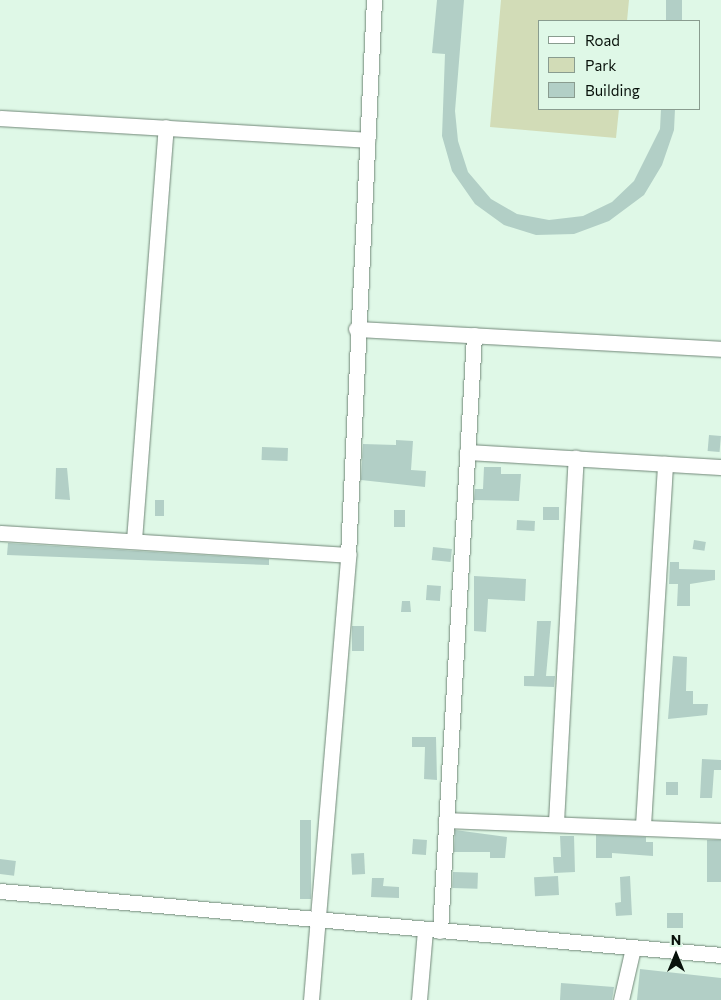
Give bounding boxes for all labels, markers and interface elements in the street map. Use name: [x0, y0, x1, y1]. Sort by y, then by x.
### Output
legend: [538, 20, 701, 110]
text: Road: [585, 31, 620, 49]
text: Park: [585, 56, 616, 74]
text: Building: [585, 81, 640, 99]
north arrow: [651, 930, 701, 980]
text: N: [671, 931, 681, 948]

